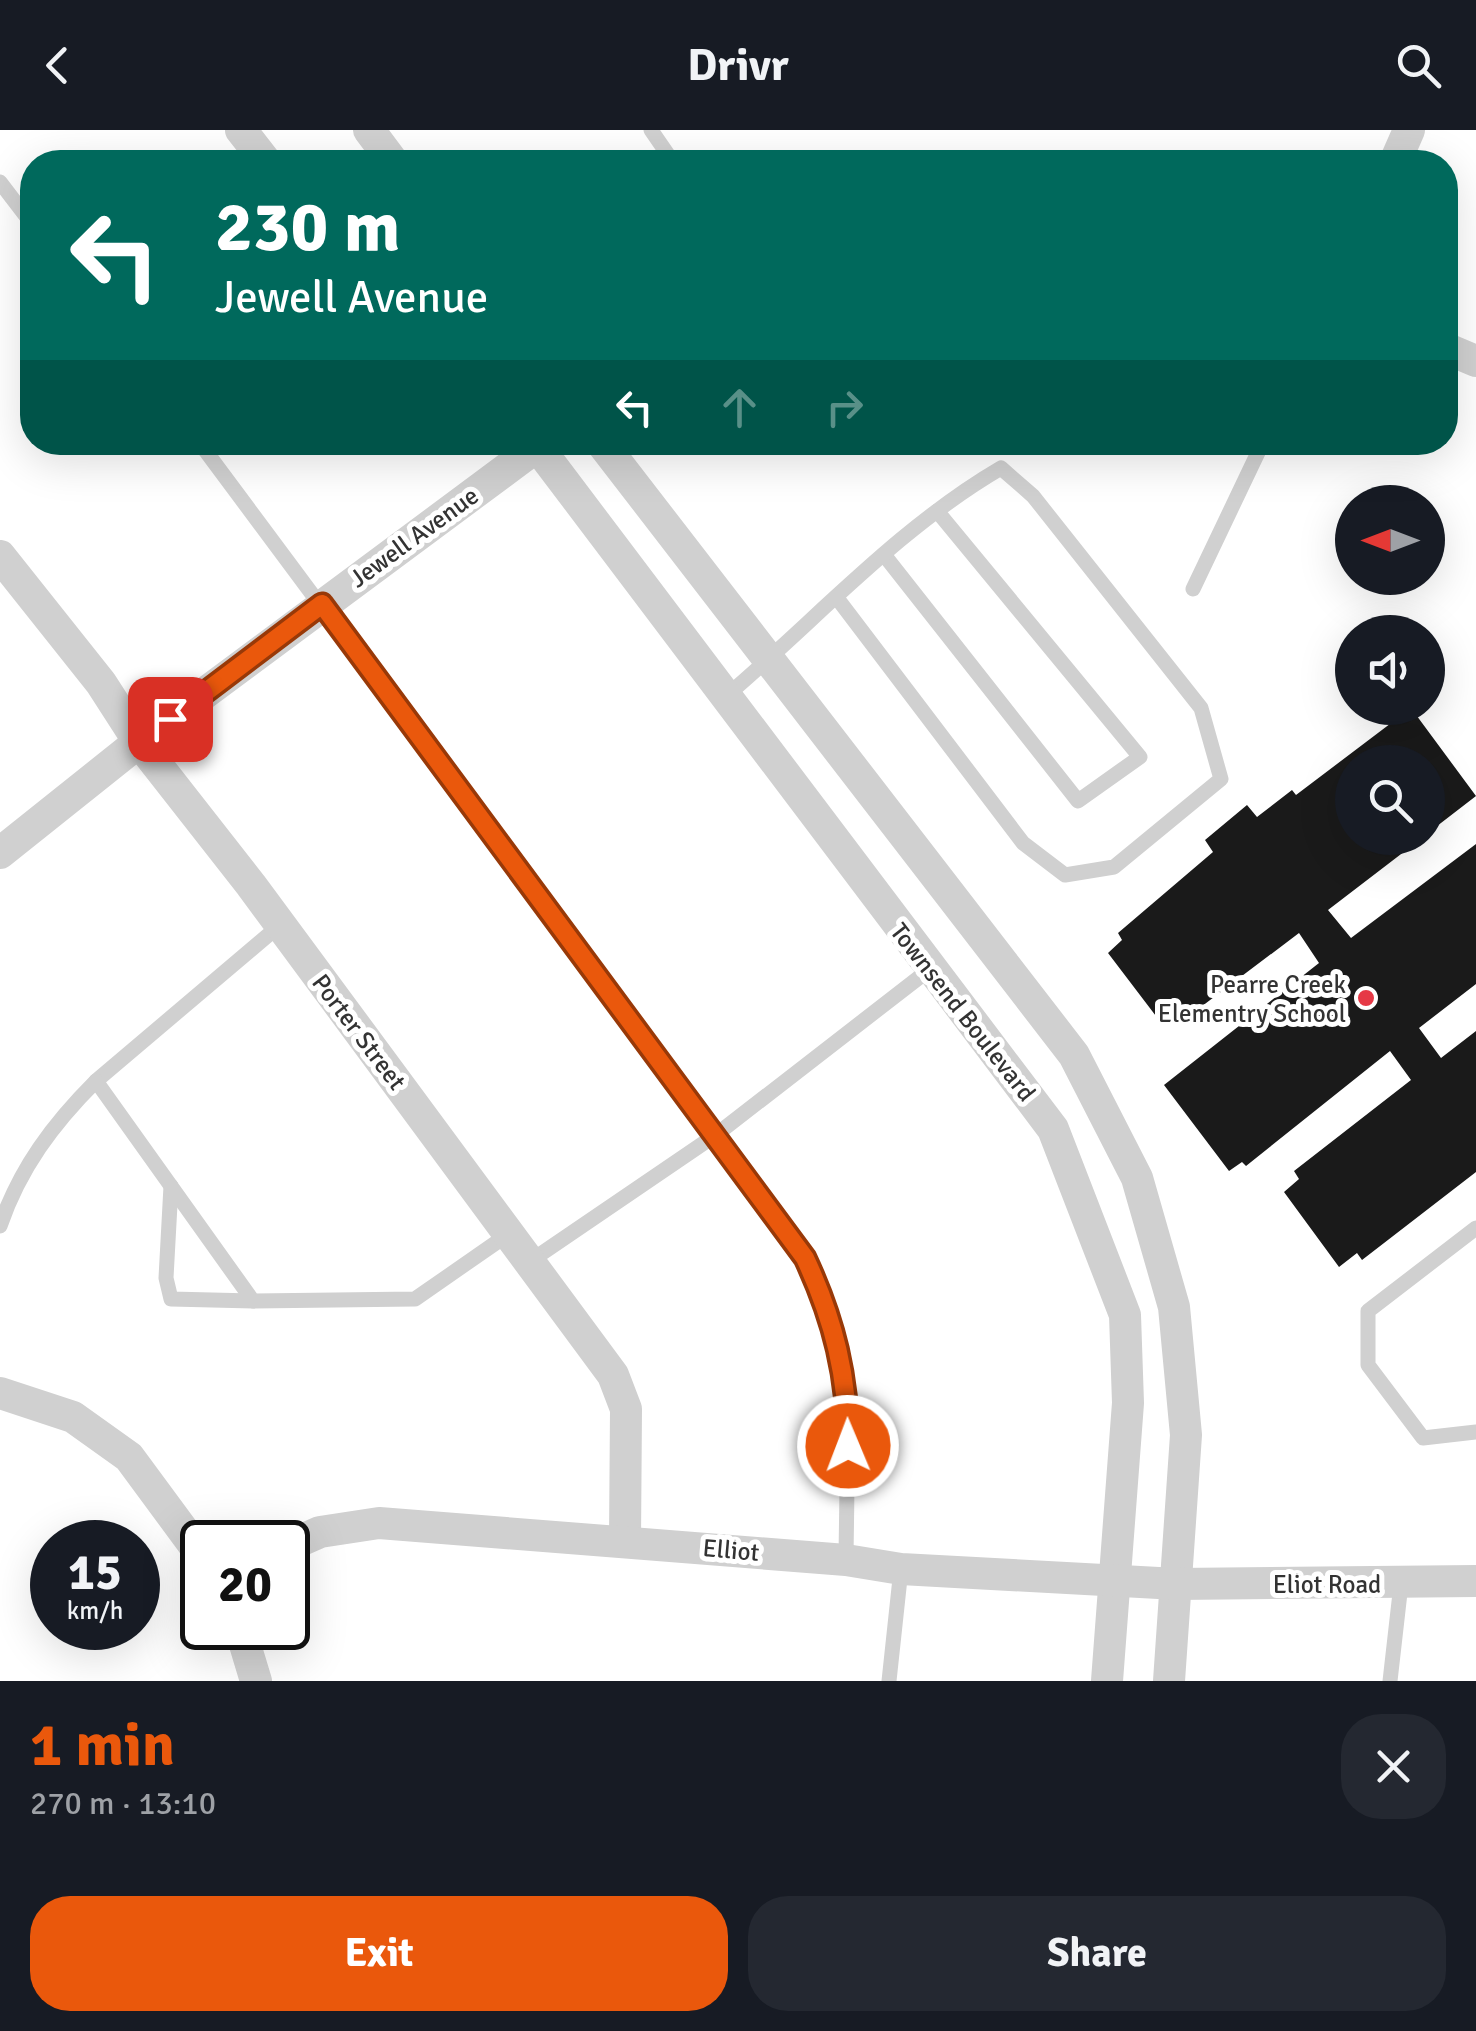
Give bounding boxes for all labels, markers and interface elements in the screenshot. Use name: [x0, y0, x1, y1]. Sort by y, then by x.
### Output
icon: back: [30, 38, 85, 93]
text: Drivr: [687, 38, 789, 93]
icon: search: [1391, 38, 1446, 93]
text: 230 m: [215, 184, 400, 270]
icon: left: [50, 190, 180, 320]
text: Jewell Avenue: [215, 270, 488, 325]
icon: left: [607, 380, 662, 435]
icon: ahead: [712, 380, 767, 435]
icon: right: [817, 380, 872, 435]
street label: Jewell Avenue: [343, 480, 485, 594]
north arrow: [1335, 485, 1445, 595]
map controls: [1335, 485, 1445, 855]
button: sound: [1335, 615, 1445, 725]
pin: [128, 677, 213, 762]
icon: arrive: [143, 692, 198, 747]
button: search: [1335, 745, 1445, 855]
street label: Townsend Boulevard: [884, 917, 1042, 1107]
street label: Porter Street: [305, 968, 413, 1096]
place label: Pearre Creek Elementry School: [1158, 969, 1346, 1029]
marker: Pearre Creek Elementry School: [1355, 987, 1377, 1009]
position arrow: [796, 1394, 900, 1498]
speed limit sign: 20: [180, 1520, 310, 1650]
street label: Elliot: [701, 1532, 761, 1568]
text: 15: [68, 1542, 122, 1604]
street label: Eliot Road: [1273, 1569, 1381, 1600]
text: km/h: [67, 1595, 123, 1626]
text: 1 min: [30, 1709, 175, 1783]
button: close: [1341, 1714, 1446, 1819]
text: 270 m · 13:10: [30, 1784, 216, 1823]
button: Exit: [30, 1896, 728, 2011]
button: Share: [748, 1896, 1446, 2011]

